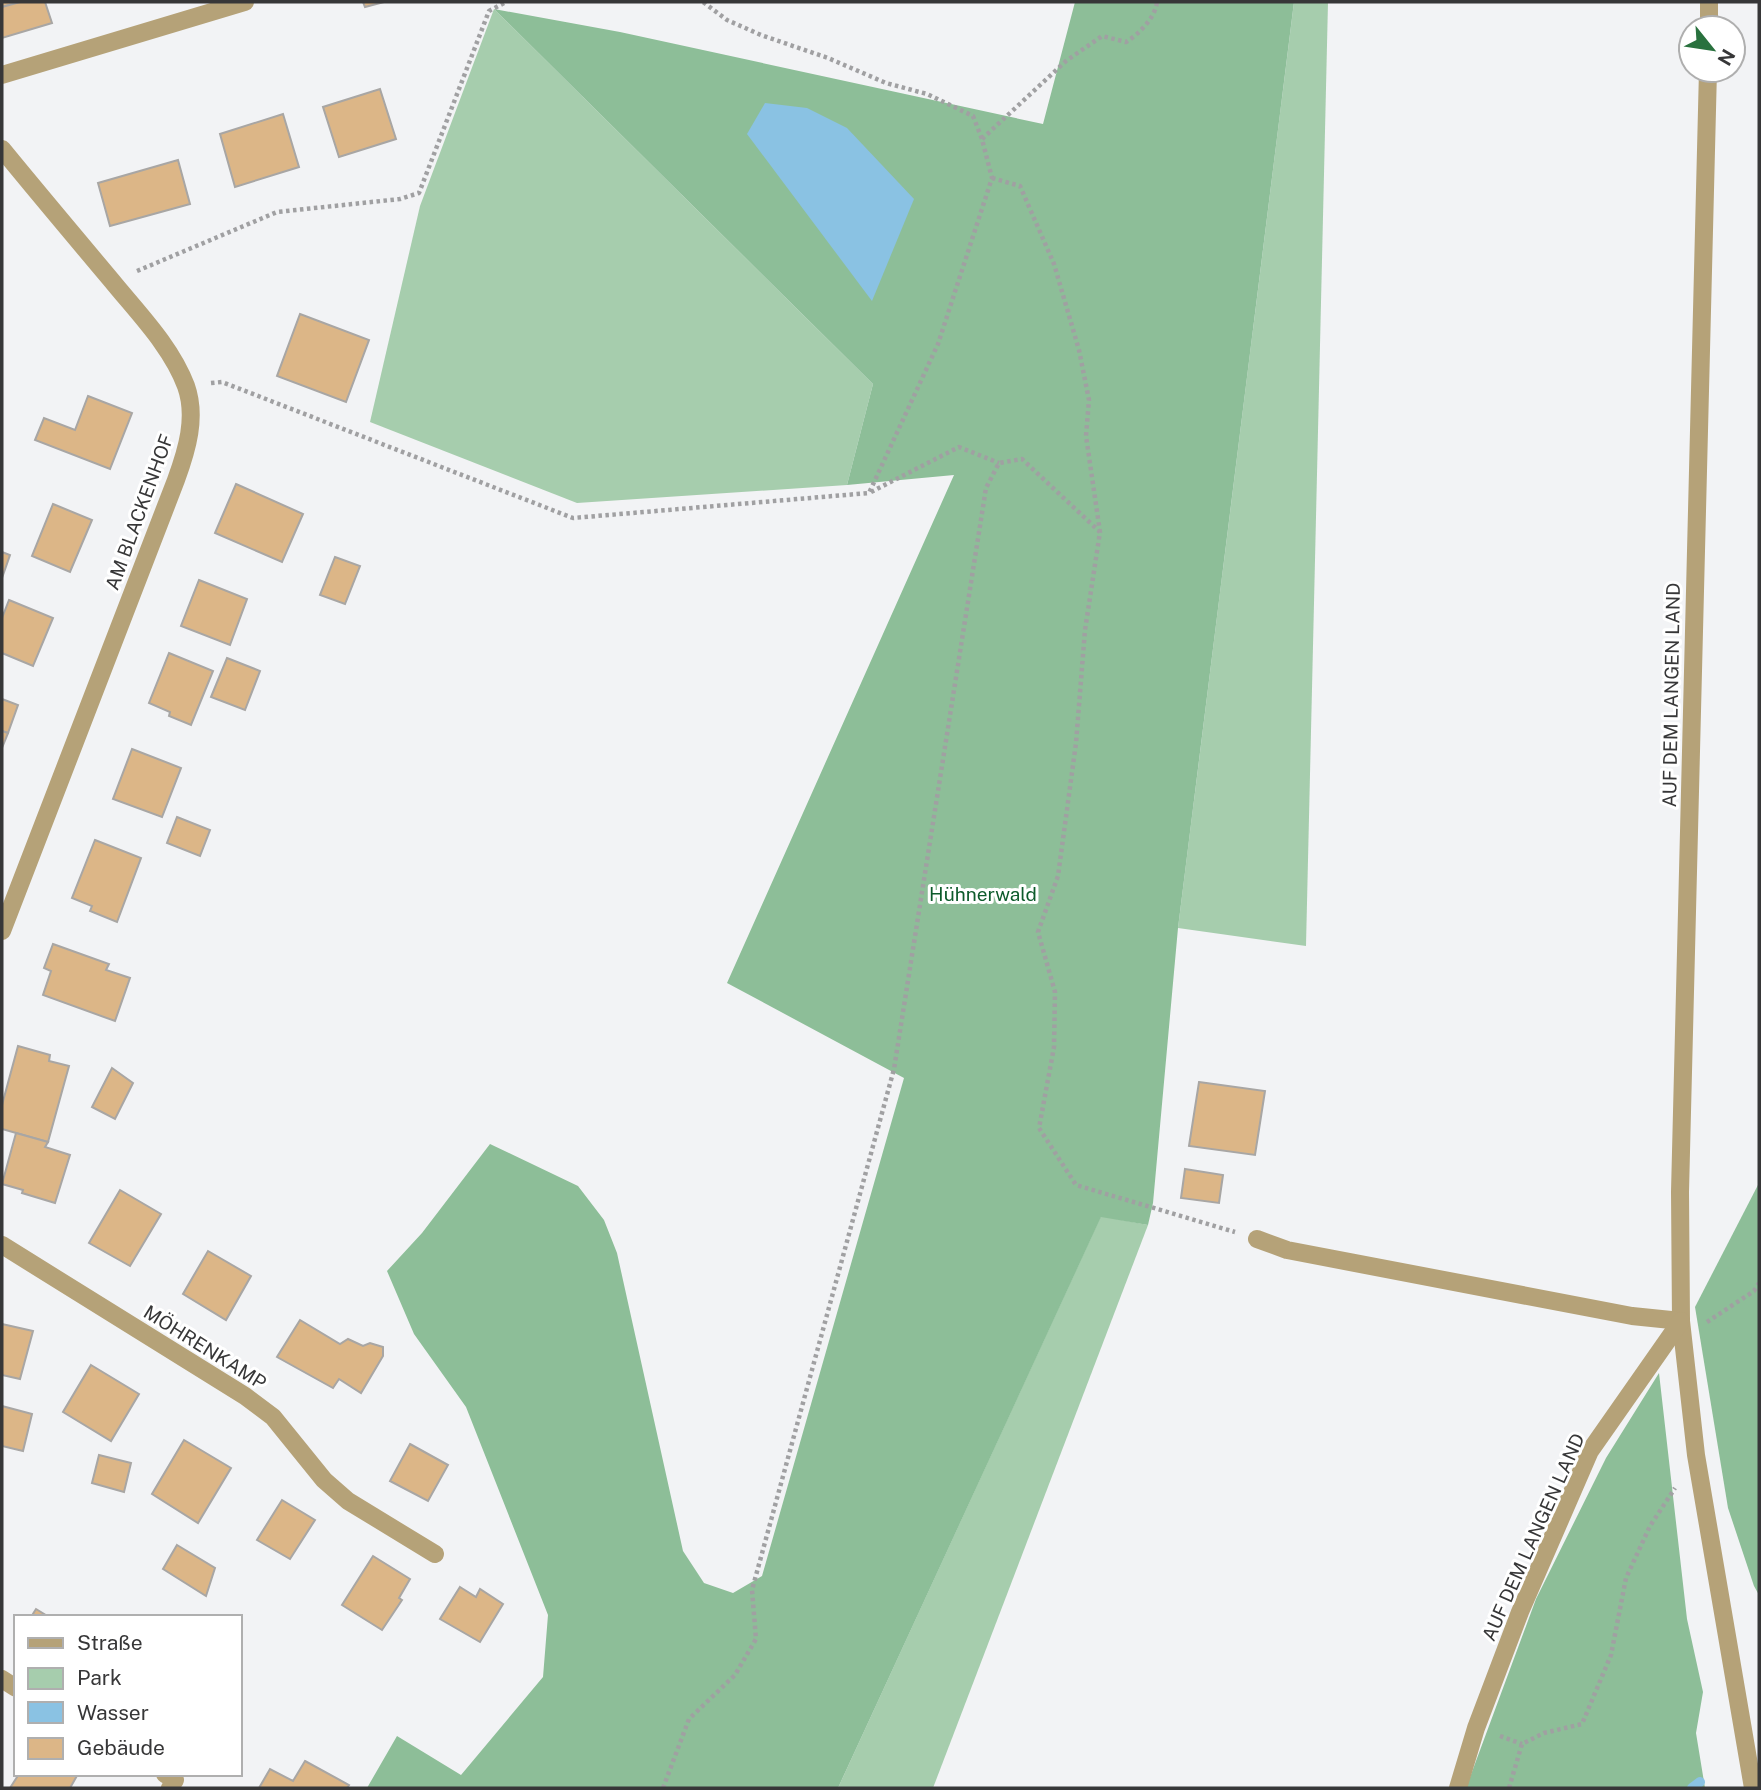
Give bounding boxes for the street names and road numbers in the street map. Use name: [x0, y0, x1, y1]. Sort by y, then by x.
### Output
street label: AM BLACKENHOF: [101, 431, 177, 593]
street label: AUF DEM LANGEN LAND: [1658, 582, 1684, 808]
street label: MÖHRENKAMP: [140, 1301, 270, 1393]
street label: AUF DEM LANGEN LAND: [1477, 1430, 1589, 1644]

